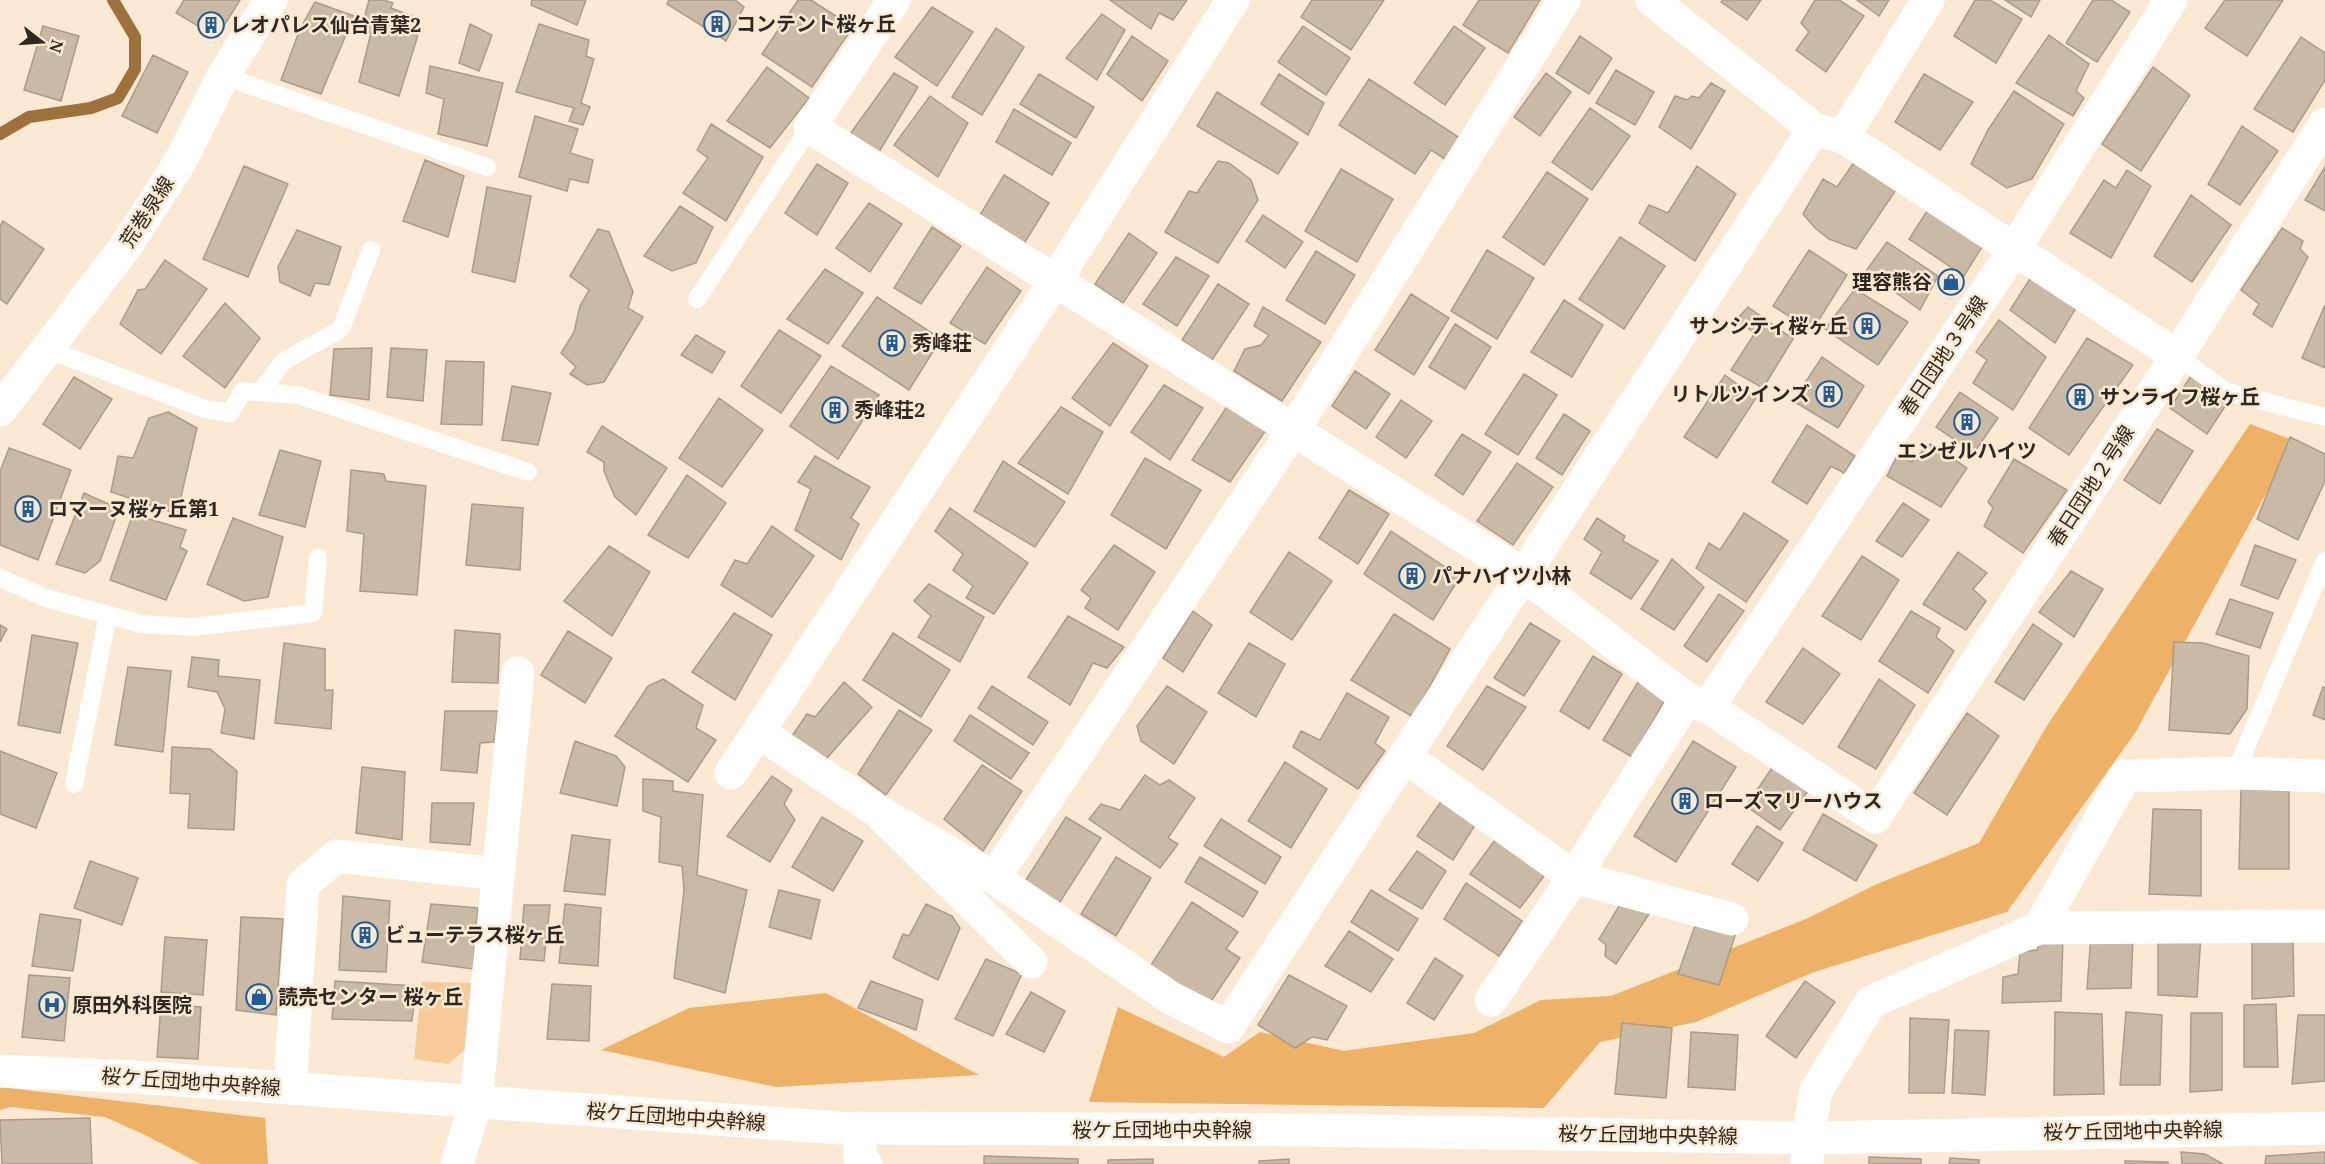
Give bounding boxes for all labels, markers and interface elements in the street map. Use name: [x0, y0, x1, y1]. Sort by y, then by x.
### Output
building icon: コンテント桜ヶ丘: [702, 9, 732, 39]
building icon: レオパレス仙台青葉2: [196, 10, 226, 40]
place label: コンテント桜ヶ丘: [736, 10, 896, 37]
place label: レオパレス仙台青葉2: [230, 11, 421, 38]
north arrow: [12, 12, 72, 72]
text: N: [44, 37, 69, 56]
street label: 荒巻泉線: [113, 171, 180, 253]
shop icon: 理容熊谷: [1936, 267, 1966, 297]
place label: 理容熊谷: [1852, 268, 1932, 295]
street label: 春日団地３号線: [1892, 290, 1993, 421]
building icon: サンシティ桜ヶ丘: [1852, 311, 1882, 341]
place label: サンシティ桜ヶ丘: [1689, 312, 1848, 339]
building icon: 秀峰荘: [877, 328, 907, 358]
place label: 秀峰荘: [912, 329, 972, 356]
building icon: リトルツインズ: [1814, 379, 1844, 409]
place label: リトルツインズ: [1670, 380, 1810, 407]
building icon: サンライフ桜ヶ丘: [2065, 382, 2095, 412]
place label: サンライフ桜ヶ丘: [2100, 383, 2260, 410]
building icon: 秀峰荘2: [820, 395, 850, 425]
place label: 秀峰荘2: [854, 396, 925, 423]
building icon: エンゼルハイツ: [1952, 407, 1982, 437]
street label: 春日団地２号線: [2041, 420, 2140, 552]
place label: エンゼルハイツ: [1897, 437, 2037, 464]
building icon: ロマーヌ桜ヶ丘第1: [13, 494, 43, 524]
place label: ロマーヌ桜ヶ丘第1: [48, 495, 219, 522]
building icon: パナハイツ小林: [1397, 561, 1427, 591]
place label: パナハイツ小林: [1432, 562, 1572, 589]
building icon: ローズマリーハウス: [1670, 786, 1700, 816]
place label: ローズマリーハウス: [1704, 787, 1883, 814]
building icon: ビューテラス桜ヶ丘: [350, 920, 380, 950]
place label: ビューテラス桜ヶ丘: [385, 921, 565, 948]
shop icon: 読売センター 桜ヶ丘: [244, 982, 274, 1012]
place label: 読売センター 桜ヶ丘: [278, 983, 463, 1010]
hospital icon: 原田外科医院: [37, 990, 67, 1020]
place label: 原田外科医院: [72, 991, 192, 1018]
street label: 桜ケ丘団地中央幹線: [100, 1062, 282, 1101]
street label: 桜ケ丘団地中央幹線: [585, 1097, 767, 1136]
street label: 桜ケ丘団地中央幹線: [2043, 1115, 2223, 1146]
street label: 桜ケ丘団地中央幹線: [1072, 1116, 1252, 1143]
street label: 桜ケ丘団地中央幹線: [1558, 1119, 1738, 1150]

